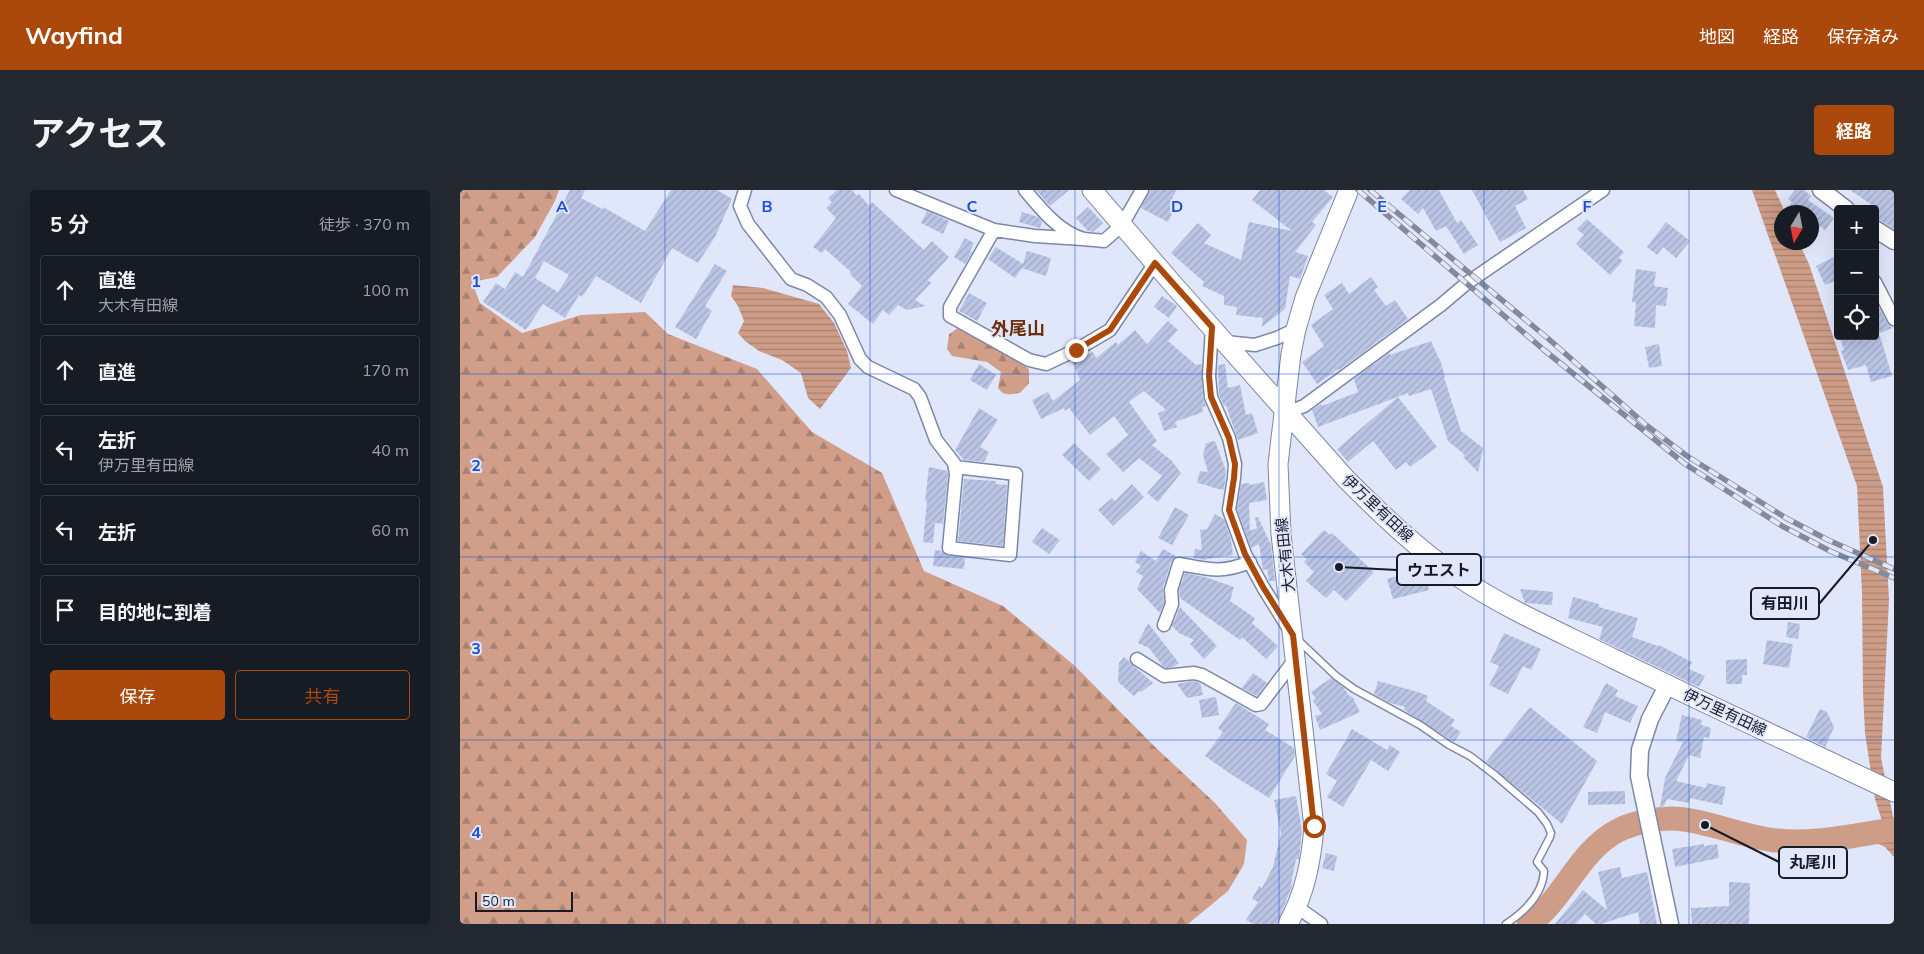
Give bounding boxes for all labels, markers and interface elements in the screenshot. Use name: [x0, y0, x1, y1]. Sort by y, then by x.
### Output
text: Wayfind: [25, 20, 123, 50]
text: 地図: [1699, 25, 1735, 48]
text: 経路: [1763, 25, 1799, 48]
text: 保存済み: [1827, 25, 1899, 48]
button: 経路: [1814, 105, 1894, 155]
text: アクセス: [30, 111, 168, 155]
text: A: [556, 196, 568, 216]
text: B: [761, 196, 773, 216]
text: C: [967, 196, 978, 216]
text: D: [1171, 196, 1183, 216]
text: E: [1377, 196, 1387, 216]
text: F: [1582, 196, 1592, 216]
north arrow: [1774, 205, 1819, 250]
map controls: [1834, 205, 1879, 340]
button: +: [1834, 205, 1879, 250]
text: 5 分: [50, 211, 89, 237]
text: 徒歩 · 370 m: [319, 214, 410, 234]
button: −: [1834, 250, 1879, 295]
text: 直進: [98, 268, 136, 292]
text: 1: [471, 271, 481, 291]
icon: ahead: [51, 276, 79, 304]
text: 100 m: [362, 280, 409, 300]
text: 大木有田線: [98, 295, 178, 315]
button: locate: [1834, 295, 1879, 340]
district label: 外尾山: [991, 317, 1045, 340]
route end: [1065, 339, 1088, 362]
icon: ahead: [51, 356, 79, 384]
text: 直進: [98, 360, 136, 384]
text: 170 m: [362, 360, 409, 380]
text: 左折: [98, 428, 136, 452]
icon: left: [51, 436, 79, 464]
text: 40 m: [372, 440, 409, 460]
text: 伊万里有田線: [98, 455, 194, 475]
text: 2: [471, 455, 481, 475]
street label: 伊万里有田線: [1339, 470, 1417, 546]
icon: left: [51, 516, 79, 544]
street label: 大木有田線: [1272, 517, 1298, 593]
text: 左折: [98, 520, 136, 544]
text: 60 m: [372, 520, 409, 540]
callout: ウエスト: [1397, 554, 1481, 585]
text: ウエスト: [1407, 560, 1471, 580]
callout: 有田川: [1751, 588, 1819, 619]
text: 有田川: [1761, 593, 1809, 613]
icon: arrive: [51, 596, 79, 624]
text: 目的地に到着: [98, 600, 212, 624]
text: 3: [471, 638, 481, 658]
button: 保存: [50, 670, 225, 720]
button: 共有: [235, 670, 410, 720]
street label: 伊万里有田線: [1680, 684, 1770, 740]
route start: [1303, 815, 1326, 838]
text: 4: [471, 822, 481, 842]
callout: 丸尾川: [1779, 847, 1847, 878]
text: 丸尾川: [1789, 852, 1837, 872]
scale bar: [475, 889, 572, 912]
text: 50 m: [482, 892, 515, 910]

